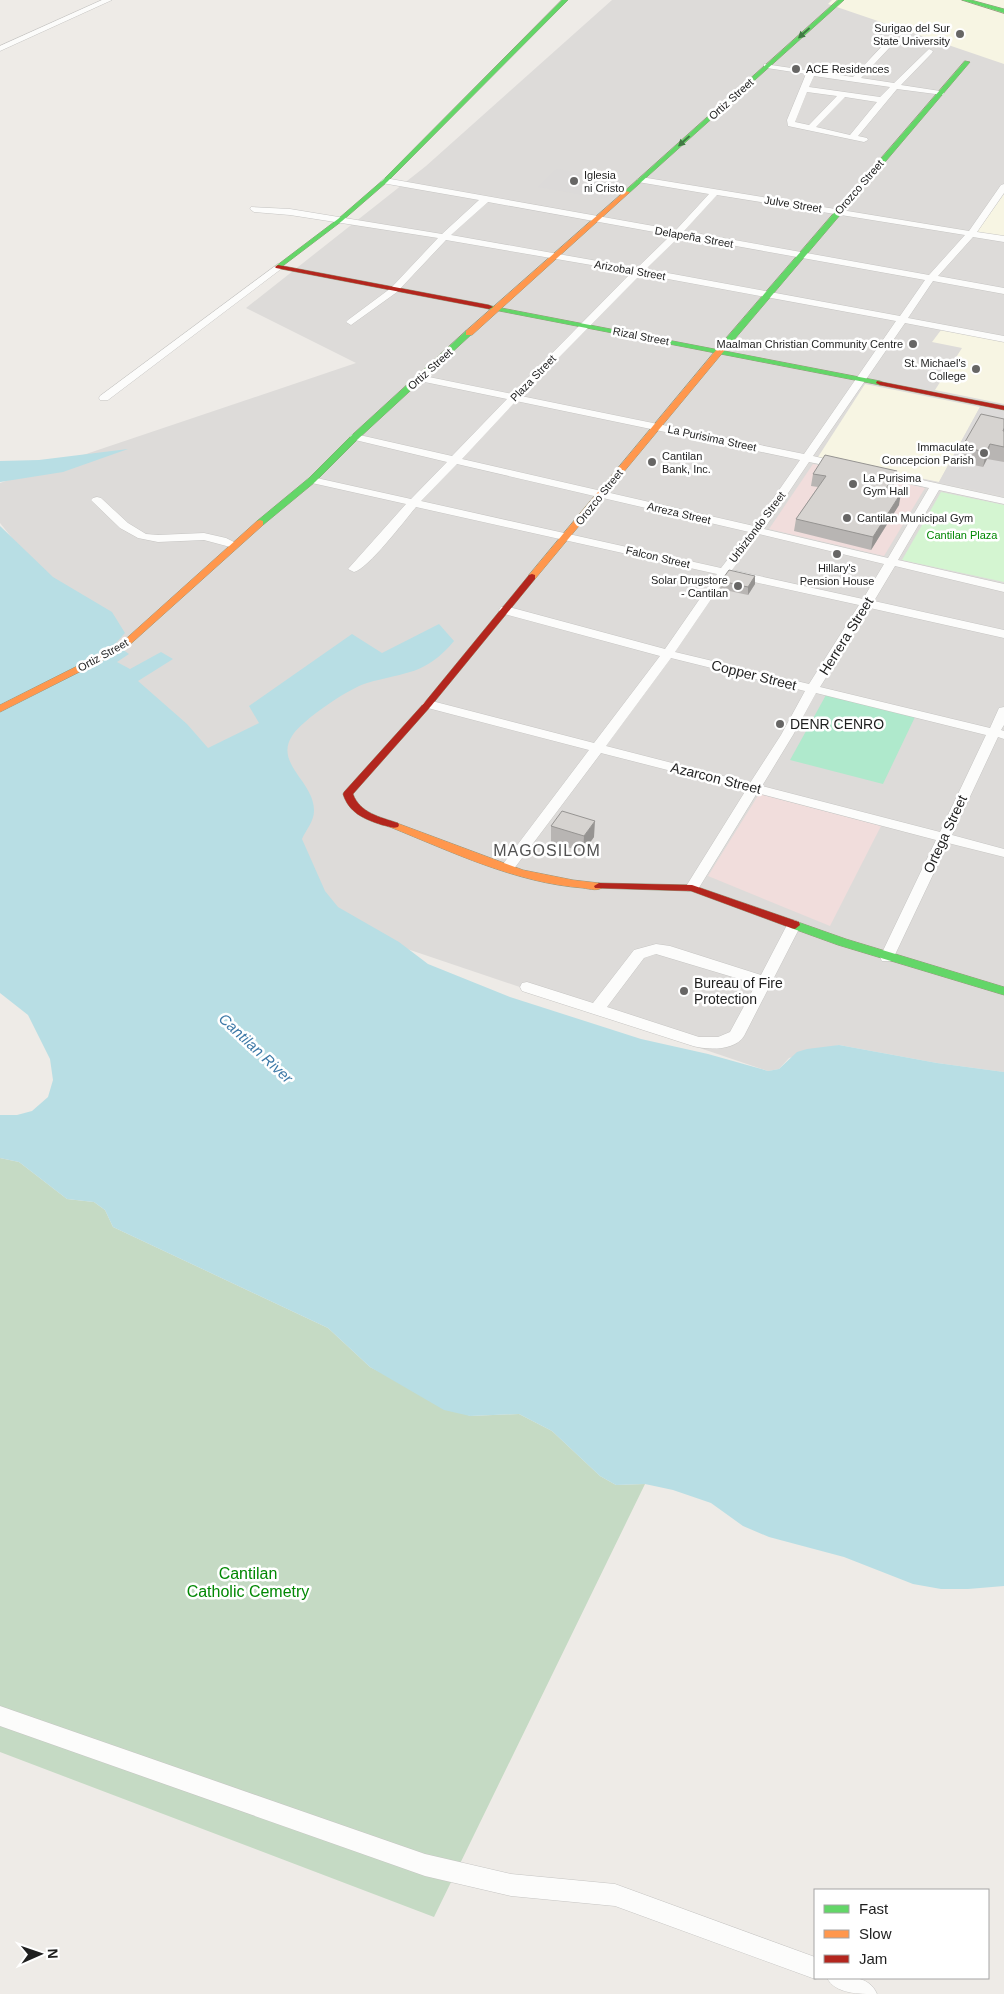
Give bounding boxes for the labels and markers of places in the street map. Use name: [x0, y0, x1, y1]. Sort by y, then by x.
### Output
place label: Surigao del Sur State University: [873, 22, 950, 47]
marker: Surigao del Sur State University: [954, 28, 966, 40]
marker: ACE Residences: [790, 63, 802, 75]
place label: ACE Residences: [806, 63, 890, 75]
place label: Iglesia ni Cristo: [584, 169, 624, 194]
marker: Iglesia ni Cristo: [568, 175, 580, 187]
place label: Maalman Christian Community Centre: [717, 338, 903, 350]
marker: Maalman Christian Community Centre: [907, 338, 919, 350]
place label: St. Michael's College: [904, 357, 966, 382]
marker: St. Michael's College: [970, 363, 982, 375]
place label: Immaculate Concepcion Parish: [882, 441, 974, 466]
marker: Immaculate Concepcion Parish: [978, 447, 990, 459]
place label: Cantilan Bank, Inc.: [662, 450, 711, 475]
marker: Cantilan Bank, Inc.: [646, 456, 658, 468]
place label: La Purisima Gym Hall: [863, 472, 922, 497]
marker: La Purisima Gym Hall: [847, 478, 859, 490]
marker: Cantilan Municipal Gym: [841, 512, 853, 524]
place label: Cantilan Municipal Gym: [857, 512, 973, 524]
marker: Hillary's Pension House: [831, 548, 843, 560]
place label: Hillary's Pension House: [800, 562, 874, 587]
place label: Solar Drugstore - Cantilan: [651, 574, 728, 599]
marker: Solar Drugstore - Cantilan: [732, 580, 744, 592]
place label: DENR CENRO: [790, 716, 884, 732]
marker: DENR CENRO: [774, 718, 786, 730]
place label: Bureau of Fire Protection: [694, 975, 783, 1007]
marker: Bureau of Fire Protection: [678, 985, 690, 997]

